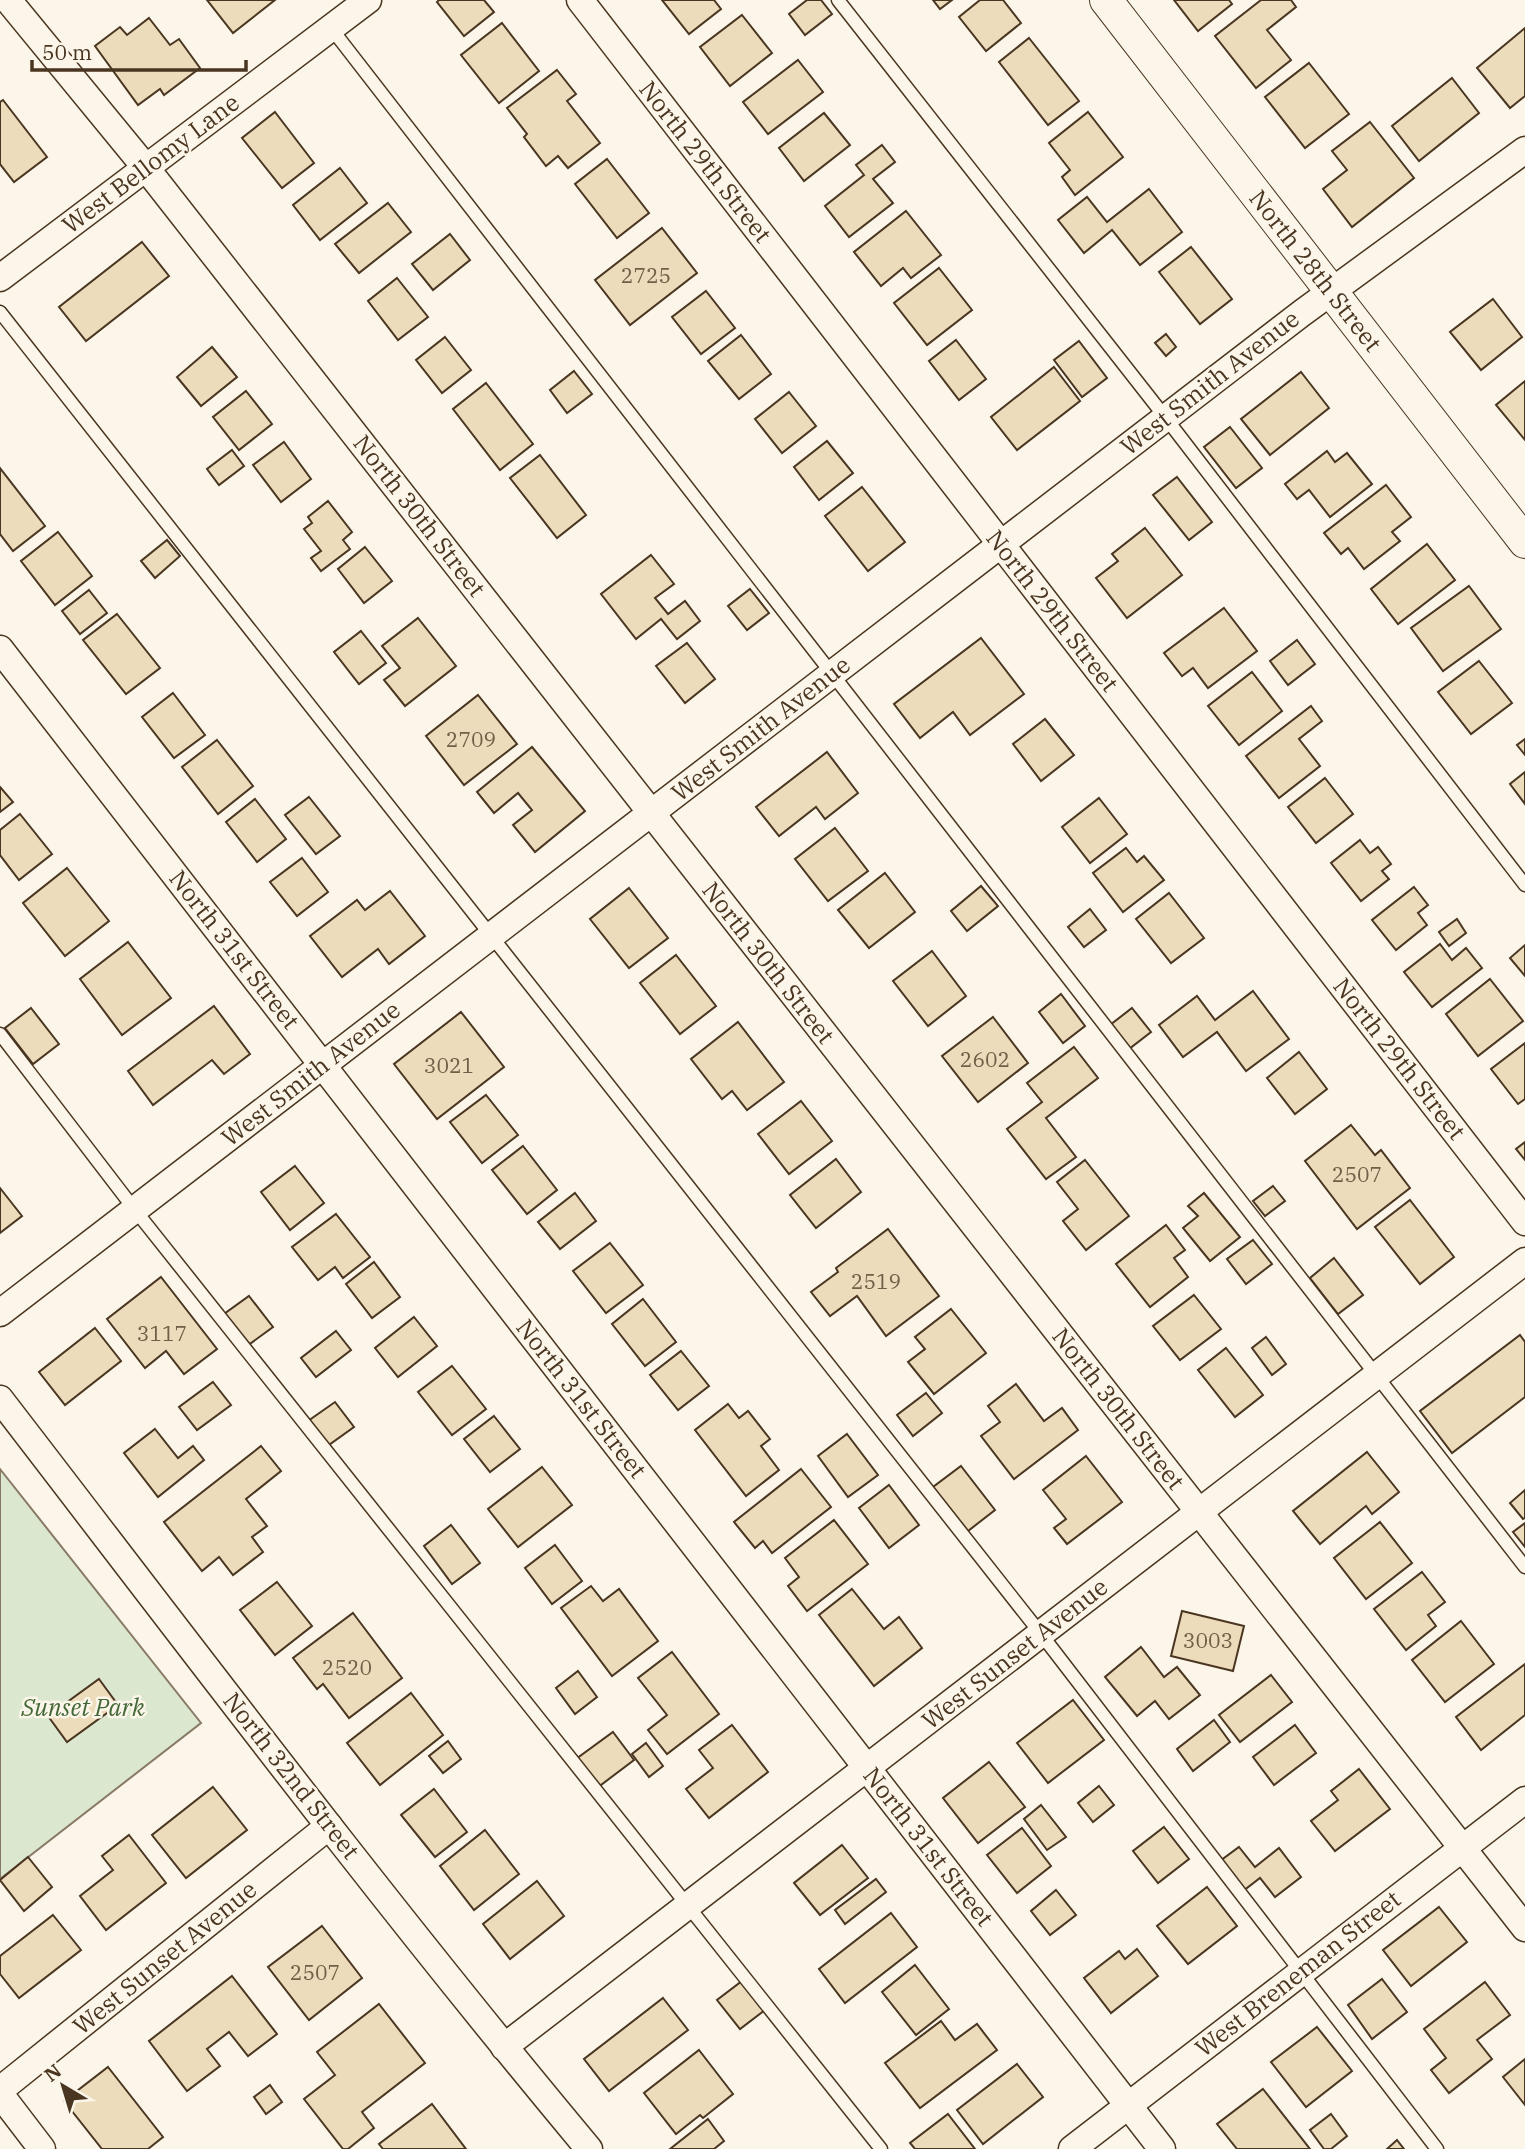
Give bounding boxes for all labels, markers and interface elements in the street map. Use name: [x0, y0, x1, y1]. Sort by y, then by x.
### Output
scale bar: [32, 28, 245, 72]
text: 50 m: [42, 38, 92, 66]
street label: North 29th Street: [632, 74, 779, 249]
street label: West Bellomy Lane: [55, 86, 245, 240]
street label: North 28th Street: [1242, 183, 1389, 358]
house number: 2725: [621, 261, 671, 289]
street label: West Smith Avenue: [1113, 302, 1305, 462]
street label: North 30th Street: [346, 428, 493, 603]
street label: North 29th Street: [979, 523, 1126, 698]
street label: West Smith Avenue: [664, 648, 856, 808]
house number: 2709: [446, 725, 496, 753]
street label: North 31st Street: [163, 863, 307, 1036]
street label: North 30th Street: [695, 875, 842, 1050]
street label: North 29th Street: [1326, 971, 1473, 1146]
street label: West Smith Avenue: [214, 993, 406, 1153]
house number: 2602: [960, 1045, 1010, 1073]
house number: 3021: [424, 1051, 474, 1079]
house number: 2507: [1332, 1160, 1382, 1188]
house number: 2519: [851, 1267, 901, 1295]
street label: North 31st Street: [510, 1312, 654, 1485]
house number: 3117: [137, 1319, 187, 1347]
street label: North 30th Street: [1045, 1321, 1192, 1496]
street label: West Sunset Avenue: [915, 1570, 1114, 1736]
house number: 3003: [1183, 1626, 1233, 1654]
house number: 2520: [322, 1653, 372, 1681]
street label: North 32nd Street: [216, 1685, 367, 1865]
park label: Sunset Park: [20, 1691, 145, 1723]
street label: North 31st Street: [857, 1760, 1001, 1933]
street label: West Sunset Avenue: [66, 1873, 263, 2041]
street label: West Breneman Street: [1188, 1883, 1407, 2064]
house number: 2507: [290, 1958, 340, 1986]
north arrow: [28, 2051, 98, 2121]
text: N: [39, 2059, 66, 2087]

